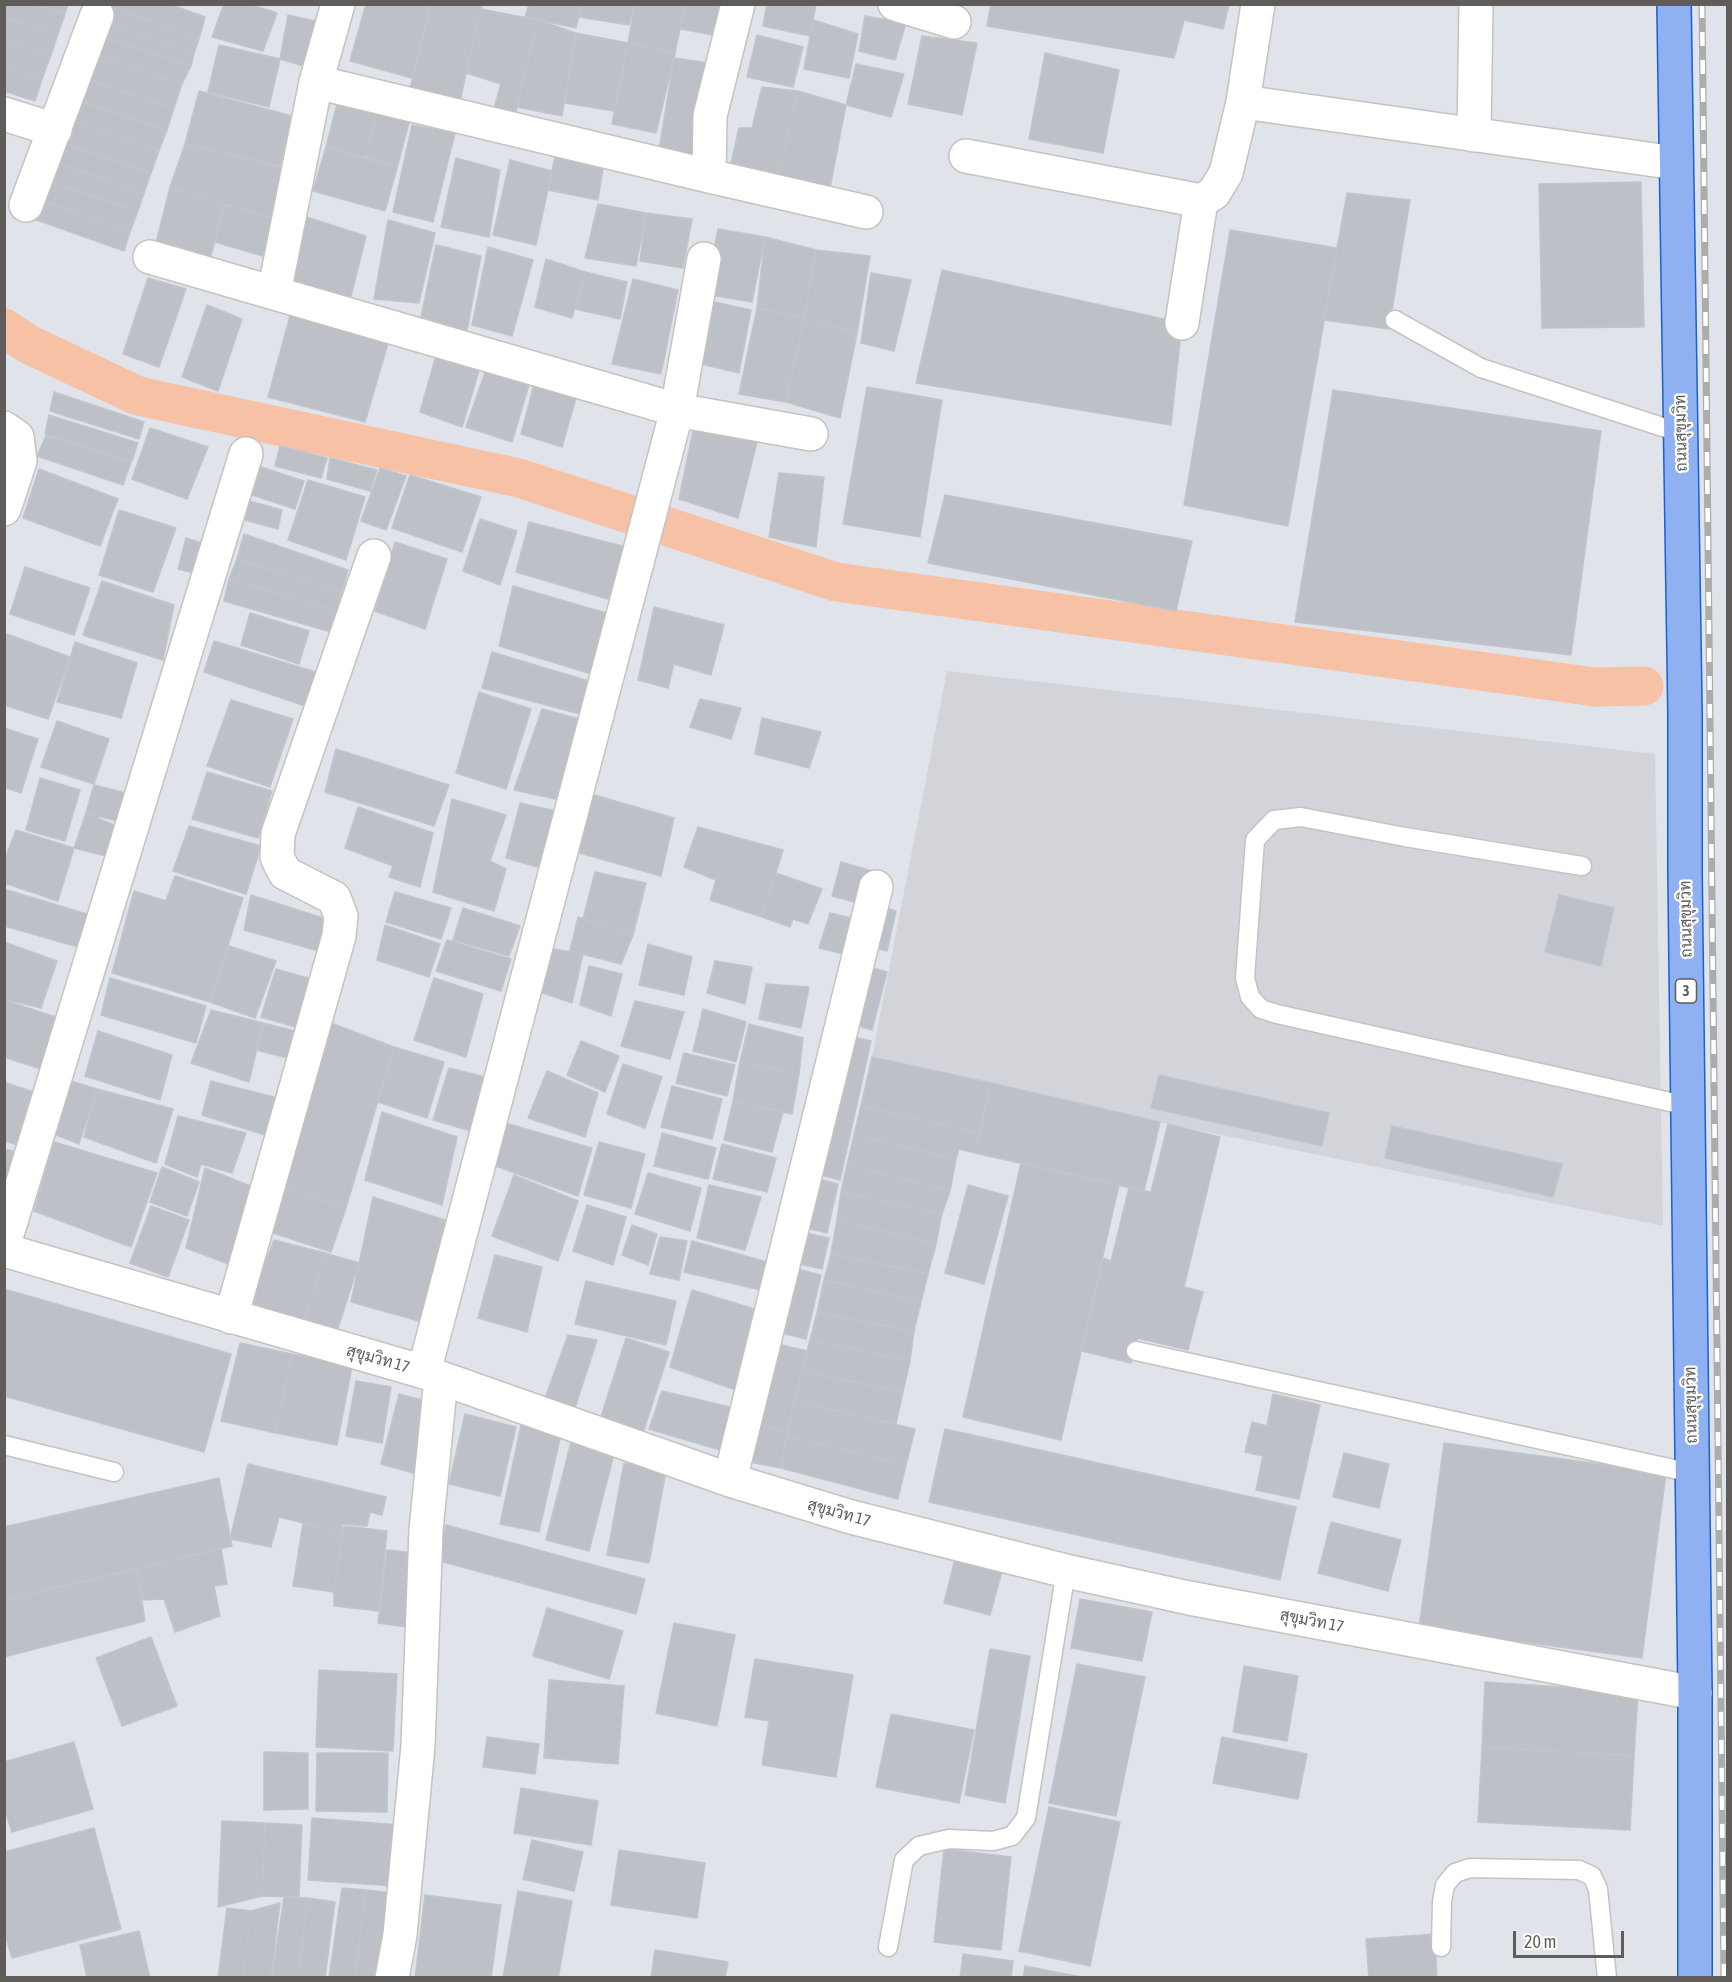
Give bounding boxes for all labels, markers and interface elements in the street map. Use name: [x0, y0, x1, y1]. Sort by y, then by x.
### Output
street label: ถนนสุขุมวิท: [1671, 394, 1691, 472]
street label: ถนนสุขุมวิท: [1676, 880, 1696, 958]
road number: 3: [1676, 979, 1696, 1003]
street label: สุขุมวิท 17: [344, 1341, 412, 1377]
street label: ถนนสุขุมวิท: [1681, 1366, 1701, 1444]
street label: สุขุมวิท 17: [805, 1495, 873, 1531]
street label: สุขุมวิท 17: [1278, 1605, 1346, 1637]
scale bar: [1516, 1919, 1627, 1957]
text: 20 m: [1524, 1931, 1556, 1952]

